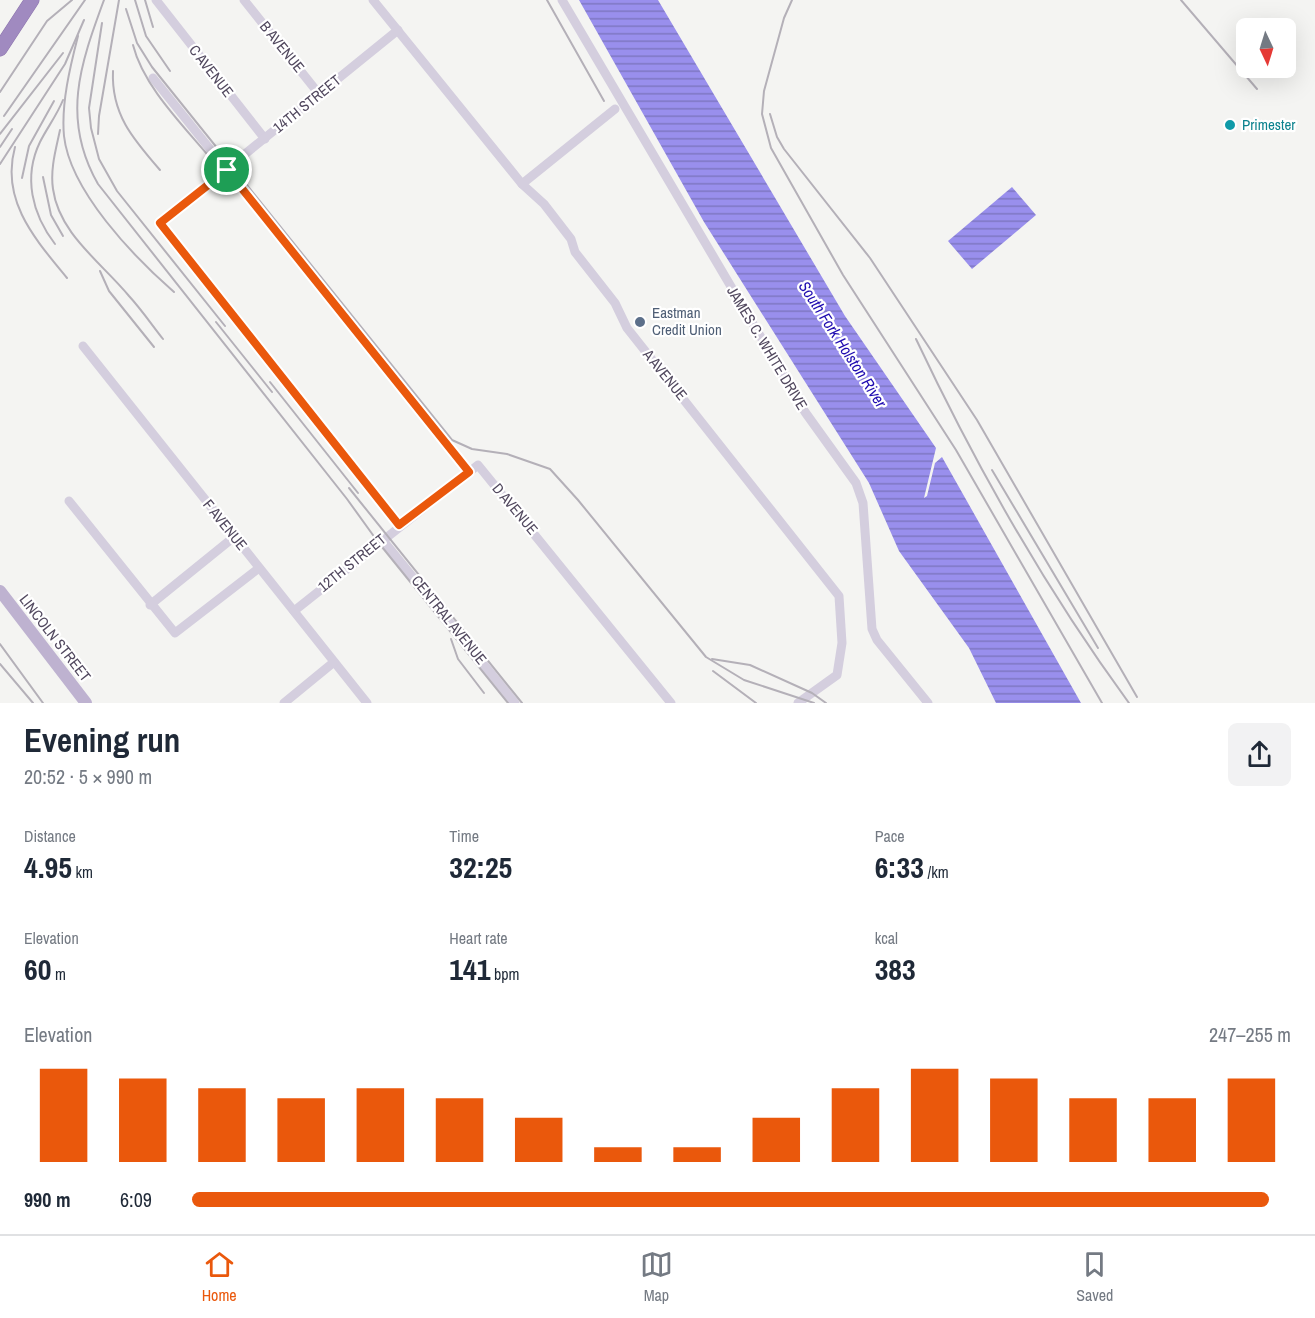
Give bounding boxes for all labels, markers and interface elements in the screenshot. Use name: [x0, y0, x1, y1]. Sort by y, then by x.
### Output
street label: B AVENUE: [255, 17, 310, 77]
north arrow: [1236, 18, 1296, 78]
map controls: [1236, 18, 1296, 78]
street label: C AVENUE: [184, 40, 239, 101]
street label: 14TH STREET: [268, 69, 346, 138]
place label: Primester: [1242, 114, 1295, 135]
marker: Primester: [1223, 118, 1237, 132]
pin: [201, 144, 252, 195]
icon: arrive: [210, 153, 243, 186]
water label: South Fork Holston River: [794, 276, 893, 412]
street label: JAMES C. WHITE DRIVE: [722, 282, 813, 413]
place label: Eastman Credit Union: [652, 302, 722, 340]
marker: Eastman Credit Union: [633, 315, 647, 329]
street label: A AVENUE: [638, 344, 692, 405]
street label: D AVENUE: [488, 478, 543, 539]
street label: F AVENUE: [198, 495, 252, 555]
street label: 12TH STREET: [313, 528, 391, 597]
street label: CENTRAL AVENUE: [407, 571, 492, 669]
street label: LINCOLN STREET: [15, 590, 96, 686]
text: Evening run: [24, 718, 180, 762]
button: share: [1228, 723, 1291, 786]
text: 20:52 · 5 × 990 m: [24, 763, 152, 790]
text: Distance: [24, 825, 76, 847]
text: Time: [449, 825, 479, 847]
text: Pace: [875, 825, 905, 847]
text: 4.95: [24, 847, 72, 887]
text: 32:25: [449, 847, 512, 887]
text: 6:33: [875, 847, 924, 887]
text: km: [72, 861, 93, 883]
text: /km: [924, 861, 949, 883]
text: Elevation: [24, 927, 79, 949]
text: Heart rate: [449, 927, 508, 949]
text: kcal: [875, 927, 898, 949]
text: 60: [24, 949, 51, 989]
text: 141: [449, 949, 490, 989]
text: 383: [875, 949, 916, 989]
text: m: [51, 963, 66, 985]
text: bpm: [490, 963, 520, 985]
text: Elevation: [24, 1021, 92, 1048]
text: 247–255 m: [1209, 1021, 1291, 1048]
text: 990 m: [24, 1186, 71, 1213]
text: 6:09: [120, 1186, 152, 1213]
tab: Home: [202, 1248, 237, 1306]
tab: Map: [640, 1248, 673, 1306]
tab: Saved: [1076, 1248, 1113, 1306]

